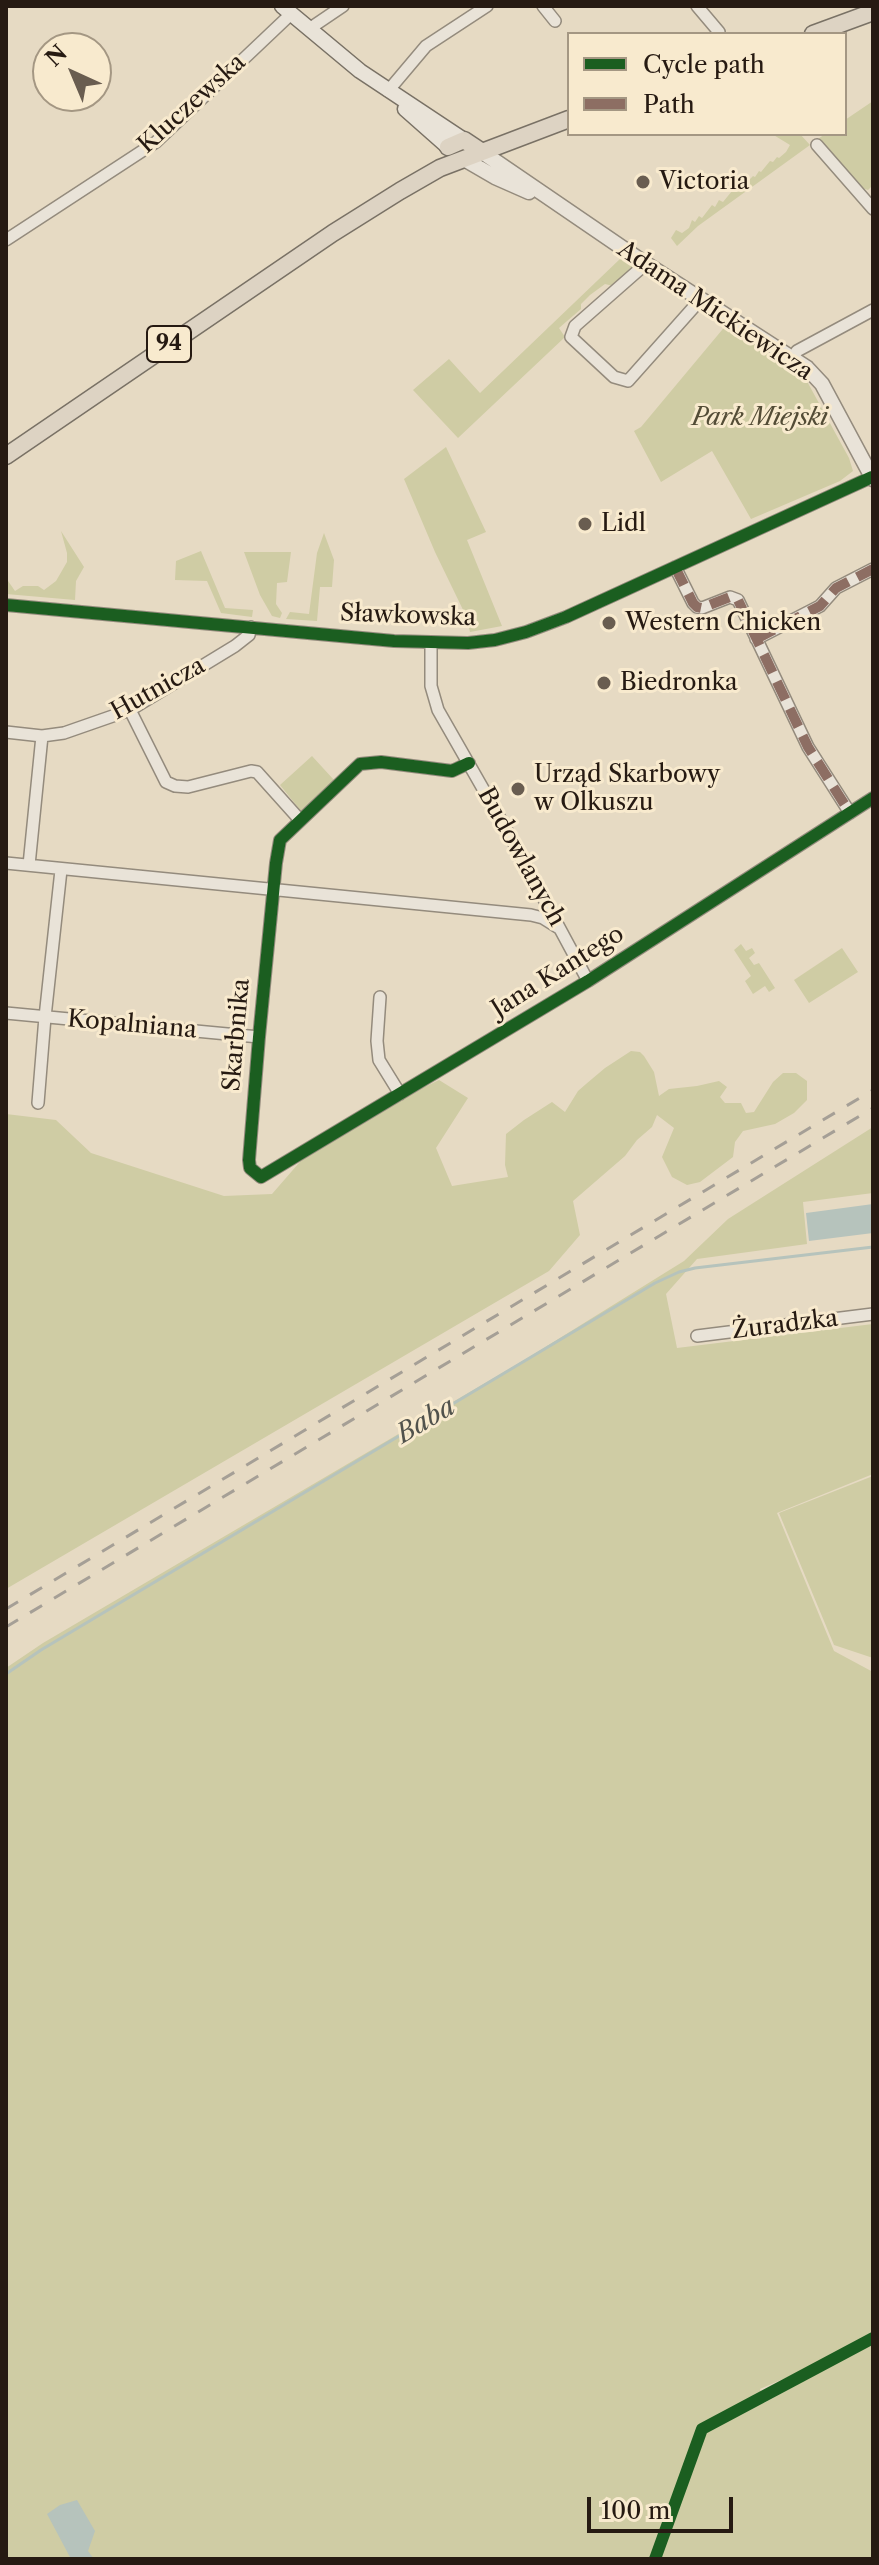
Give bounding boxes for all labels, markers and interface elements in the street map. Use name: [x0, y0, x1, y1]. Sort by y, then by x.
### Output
north arrow: [32, 32, 112, 112]
legend: [567, 32, 847, 136]
text: N: [40, 39, 73, 72]
street label: Kluczewska: [132, 48, 252, 160]
text: Cycle path: [643, 50, 765, 79]
text: Path: [643, 90, 695, 119]
place label: Victoria: [659, 168, 749, 196]
marker: Victoria: [634, 173, 652, 191]
street label: Adama Mickiewicza: [612, 235, 818, 387]
road number: 94: [147, 326, 191, 362]
park label: Park Miejski: [692, 404, 828, 432]
place label: Lidl: [601, 510, 646, 538]
marker: Lidl: [576, 515, 594, 533]
street label: Sławkowska: [339, 599, 477, 633]
place label: Western Chicken: [625, 609, 821, 637]
marker: Western Chicken: [600, 614, 618, 632]
street label: Hutnicza: [106, 651, 210, 727]
place label: Biedronka: [620, 669, 738, 697]
marker: Biedronka: [595, 674, 613, 692]
place label: Urząd Skarbowy w Olkuszu: [534, 761, 720, 817]
marker: Urząd Skarbowy w Olkuszu: [509, 780, 527, 798]
street label: Budowlanych: [471, 782, 571, 932]
street label: Jana Kantego: [487, 920, 629, 1024]
street label: Skarbnika: [218, 977, 256, 1093]
street label: Kopalniana: [66, 1005, 198, 1045]
street label: Żuradzka: [730, 1304, 840, 1346]
water label: Baba: [391, 1391, 461, 1451]
scale bar: [591, 2481, 737, 2531]
text: 100 m: [601, 2496, 670, 2525]

